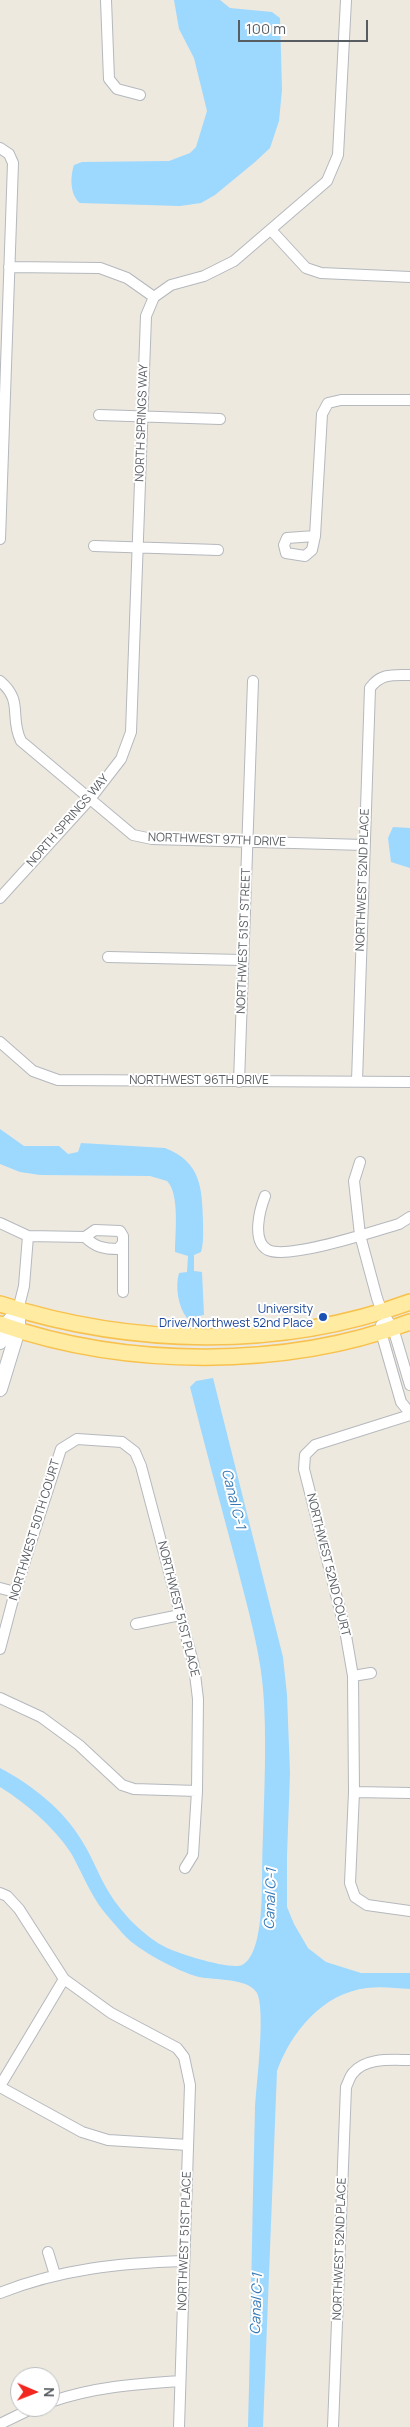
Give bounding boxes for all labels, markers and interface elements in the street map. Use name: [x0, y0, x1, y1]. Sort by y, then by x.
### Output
scale bar: [240, 10, 370, 42]
text: 100 m: [246, 18, 286, 39]
street label: NORTH SPRINGS WAY: [133, 364, 151, 482]
street label: NORTH SPRINGS WAY: [24, 772, 112, 870]
street label: NORTHWEST 52ND PLACE: [353, 808, 373, 952]
street label: NORTHWEST 97TH DRIVE: [148, 830, 286, 850]
street label: NORTHWEST 51ST STREET: [234, 868, 254, 1014]
street label: NORTHWEST 96TH DRIVE: [129, 1074, 269, 1088]
place label: University Drive/Northwest 52nd Place: [159, 1303, 313, 1331]
marker: University Drive/Northwest 52nd Place: [317, 1311, 329, 1323]
street label: NORTHWEST 50TH COURT: [7, 1458, 63, 1602]
water label: Canal C-1: [217, 1467, 249, 1531]
street label: NORTHWEST 52ND COURT: [303, 1492, 353, 1638]
street label: NORTHWEST 51ST PLACE: [154, 1540, 202, 1678]
water label: Canal C-1: [262, 1868, 280, 1930]
street label: NORTHWEST 51ST PLACE: [175, 2171, 195, 2311]
street label: NORTHWEST 52ND PLACE: [330, 2177, 350, 2321]
water label: Canal C-1: [248, 2273, 266, 2335]
north arrow: [10, 2367, 60, 2417]
text: N: [40, 2387, 59, 2397]

